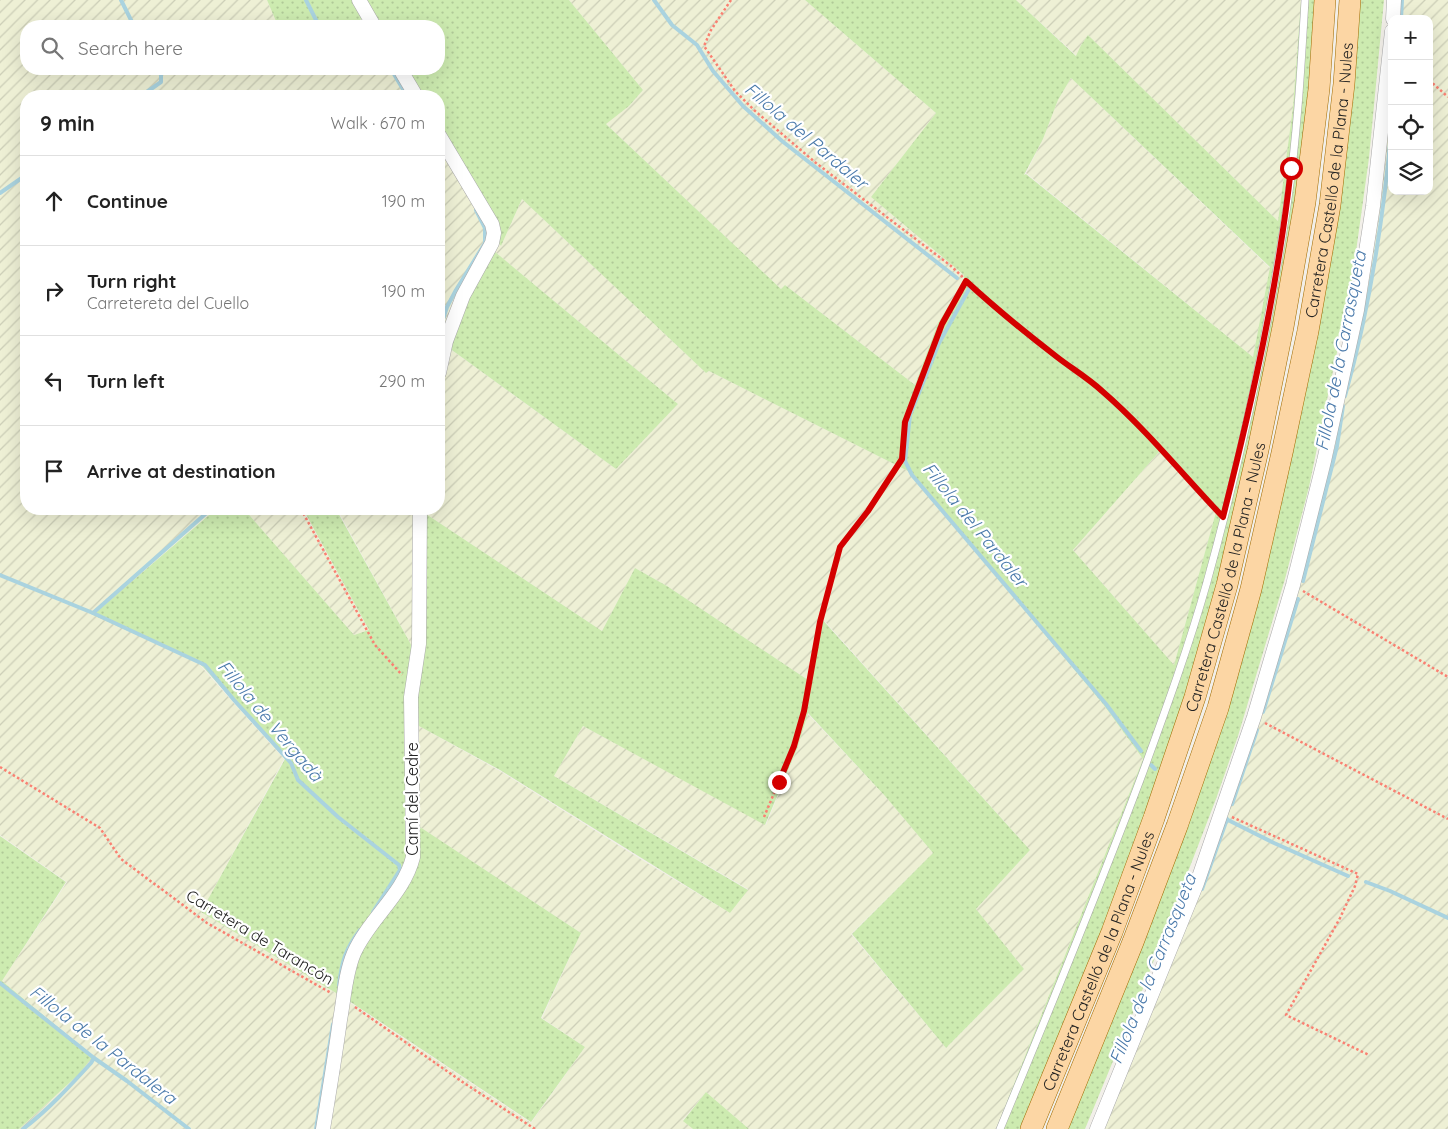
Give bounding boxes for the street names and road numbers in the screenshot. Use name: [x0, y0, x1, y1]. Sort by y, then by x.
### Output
street label: Carretera Castelló de la Plana - Nules: [1300, 42, 1357, 319]
street label: Carretera Castelló de la Plana - Nules: [1181, 441, 1269, 715]
street label: Camí del Cedre: [402, 742, 422, 856]
street label: Carretera Castelló de la Plana - Nules: [1038, 828, 1158, 1094]
street label: Carretera de Tarancón: [183, 885, 337, 989]

